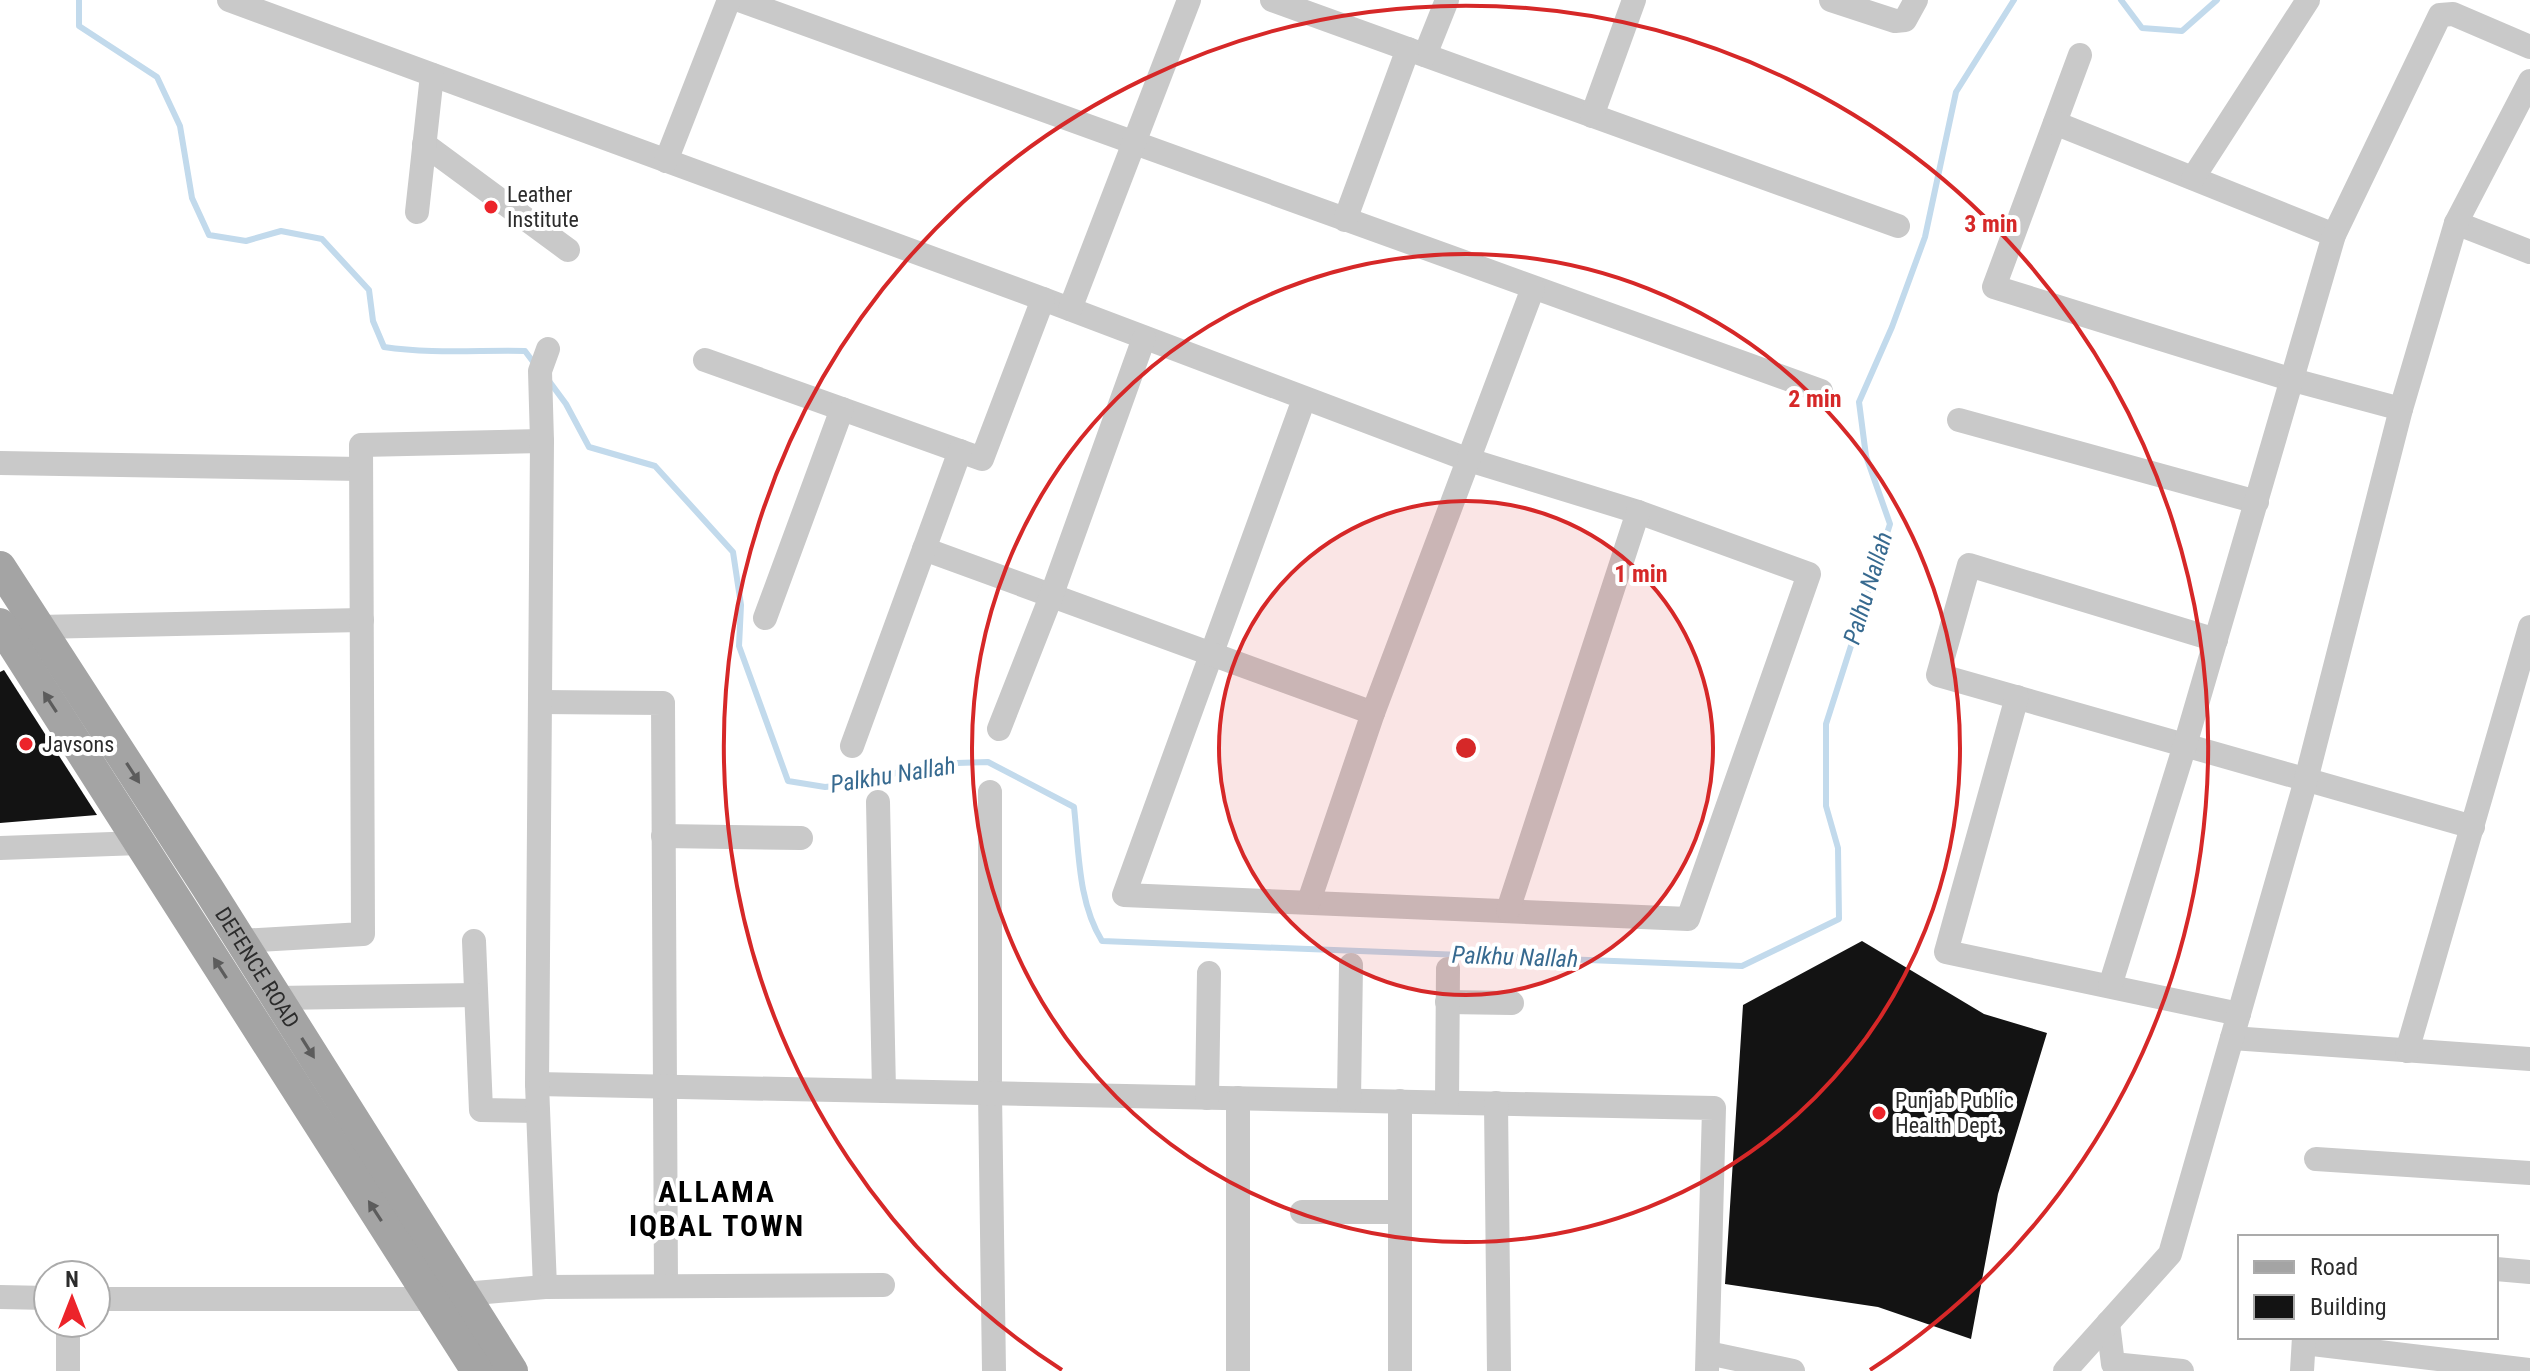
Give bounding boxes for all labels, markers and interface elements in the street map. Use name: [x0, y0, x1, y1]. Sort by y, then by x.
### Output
place label: Leather Institute: [507, 182, 579, 232]
marker: Leather Institute: [482, 198, 500, 216]
text: 3 min: [1964, 210, 2018, 238]
text: 2 min: [1788, 385, 1842, 413]
water label: Palhu Nallah: [1838, 528, 1898, 648]
text: 1 min: [1614, 560, 1668, 588]
one-way arrow: [42, 691, 57, 712]
place label: Javsons: [42, 732, 114, 757]
centre of rings: [1452, 734, 1480, 762]
marker: Javsons: [17, 735, 35, 753]
water label: Palkhu Nallah: [828, 751, 958, 799]
one-way arrow: [126, 763, 141, 784]
street label: DEFENCE ROAD: [210, 903, 305, 1032]
water label: Palkhu Nallah: [1451, 941, 1579, 973]
one-way arrow: [213, 957, 227, 979]
one-way arrow: [300, 1038, 315, 1059]
place label: Punjab Public Health Dept.: [1895, 1088, 2014, 1138]
marker: Punjab Public Health Dept.: [1870, 1104, 1888, 1122]
district label: ALLAMA IQBAL TOWN: [629, 1174, 805, 1243]
one-way arrow: [367, 1200, 382, 1221]
legend: [2238, 1235, 2498, 1339]
text: Road: [2310, 1253, 2358, 1281]
north arrow: [32, 1259, 112, 1339]
text: N: [65, 1267, 79, 1292]
text: Building: [2310, 1293, 2387, 1321]

